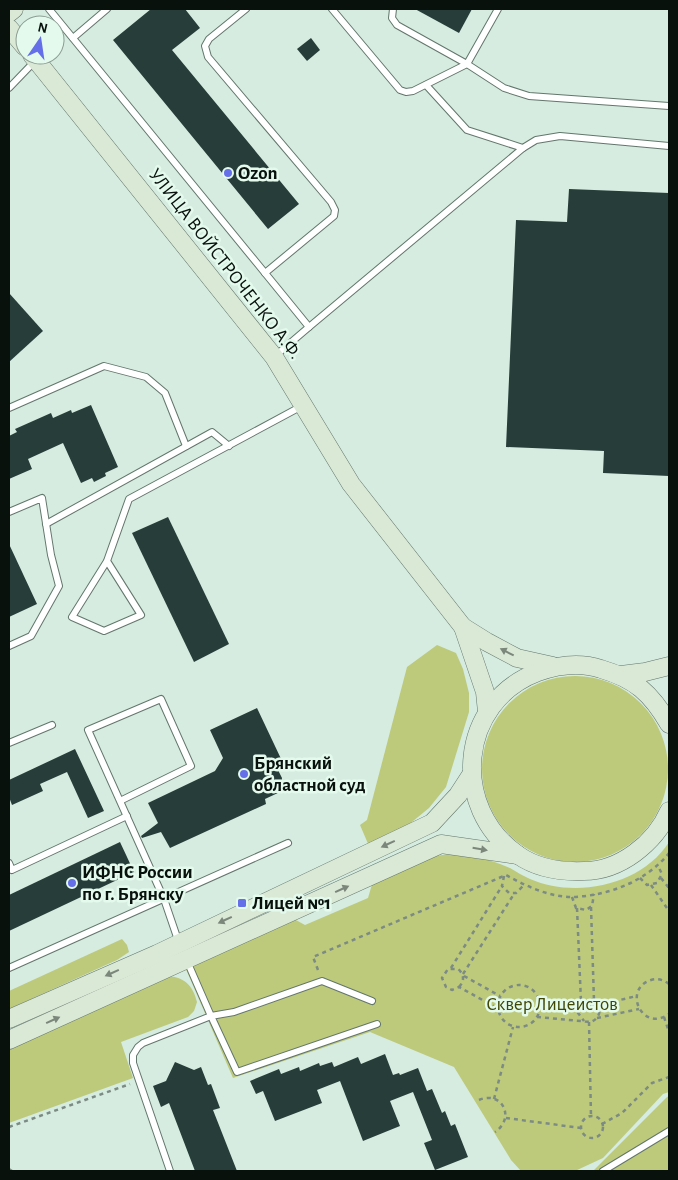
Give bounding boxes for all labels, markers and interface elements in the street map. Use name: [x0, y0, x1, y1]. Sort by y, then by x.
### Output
north arrow: [15, 15, 65, 65]
text: N: [36, 20, 49, 36]
place label: Ozon: [238, 164, 277, 183]
street label: УЛИЦА ВОЙСТРОЧЕНКО А.Ф.: [145, 165, 306, 363]
marker: Ozon: [222, 167, 234, 179]
one-way arrow: [500, 648, 514, 656]
place label: Брянский областной суд: [254, 754, 365, 795]
marker: Брянский областной суд: [238, 768, 250, 780]
one-way arrow: [381, 840, 395, 848]
one-way arrow: [472, 845, 488, 853]
place label: ИФНС России по г. Брянску: [82, 863, 193, 904]
marker: ИФНС России по г. Брянску: [66, 877, 78, 889]
one-way arrow: [335, 884, 349, 892]
place label: Лицей №1: [252, 894, 331, 913]
marker: Лицей №1: [236, 897, 248, 909]
one-way arrow: [218, 917, 232, 925]
one-way arrow: [105, 970, 119, 978]
park label: Сквер Лицеистов: [486, 995, 618, 1014]
one-way arrow: [46, 1016, 60, 1024]

